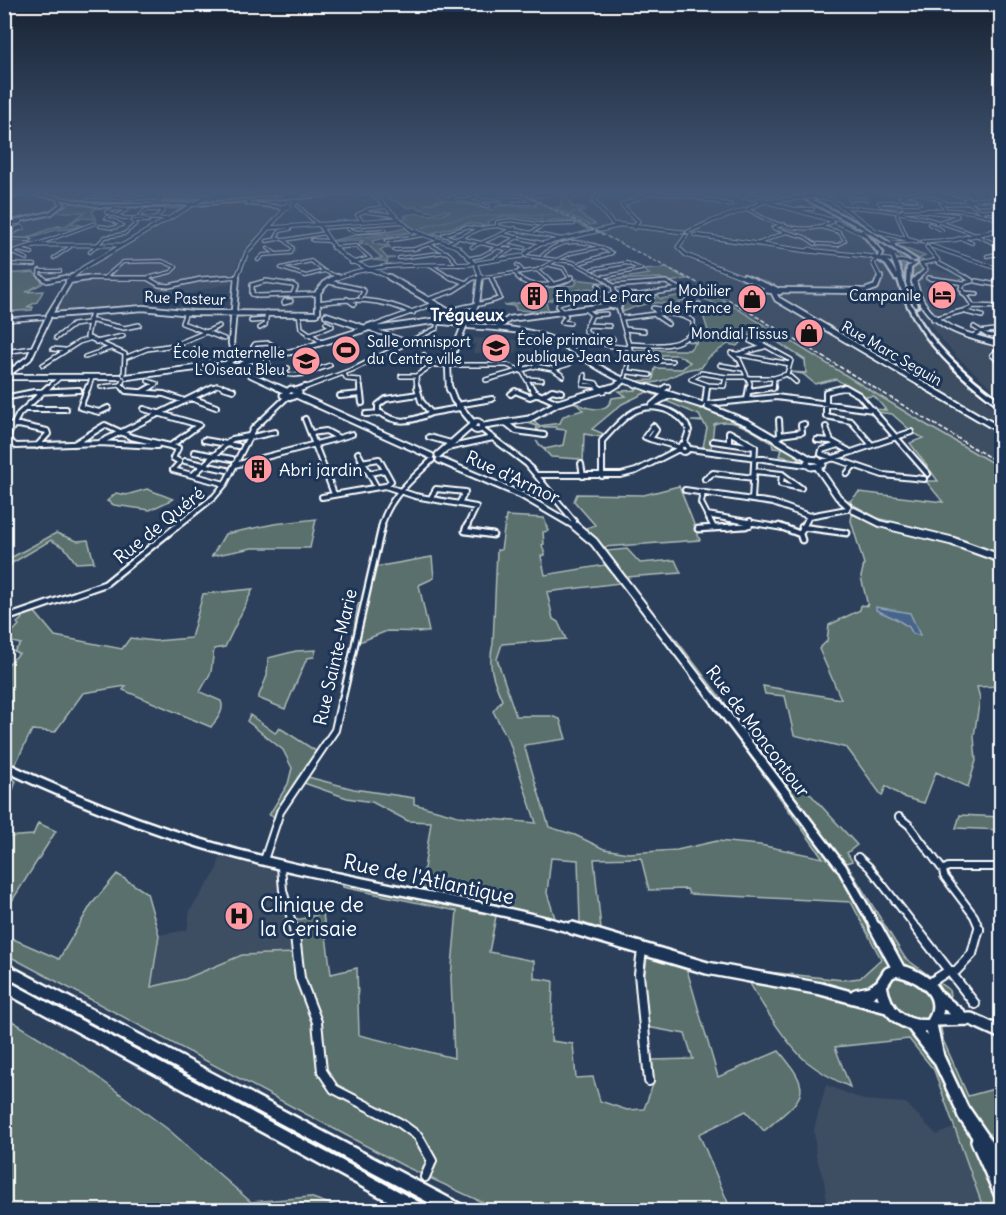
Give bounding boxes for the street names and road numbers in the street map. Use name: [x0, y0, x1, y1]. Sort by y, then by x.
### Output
street label: Rue Pasteur: [144, 287, 226, 309]
street label: Rue Marc Seguin: [838, 316, 946, 390]
street label: Rue d'Armor: [462, 445, 564, 509]
street label: Rue de Quéré: [109, 481, 209, 569]
street label: Rue Sainte-Marie: [308, 586, 362, 728]
street label: Rue de Moncontour: [701, 661, 815, 802]
street label: Rue de l'Atlantique: [341, 848, 517, 910]

